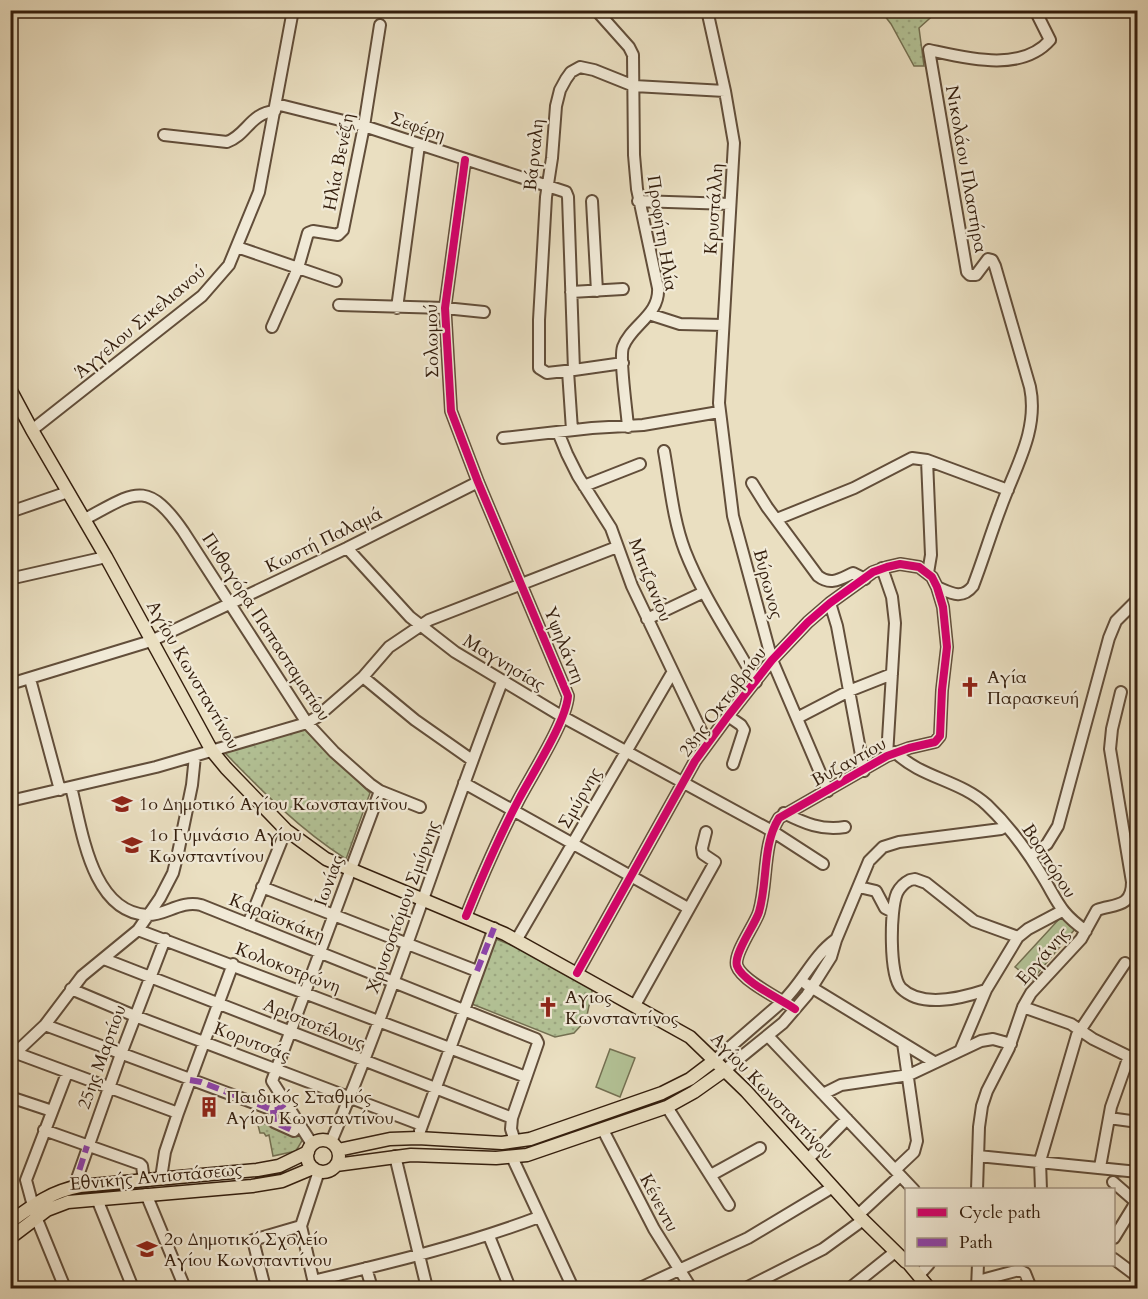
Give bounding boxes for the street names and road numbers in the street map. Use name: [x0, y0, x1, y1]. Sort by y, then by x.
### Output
street label: Νικολάου Πλαστήρα: [939, 83, 993, 255]
street label: Σεφέρη: [387, 106, 449, 148]
street label: Ηλία Βενέζη: [317, 111, 361, 213]
street label: Βάρναλη: [518, 118, 550, 192]
street label: Κρυστάλλη: [698, 163, 730, 255]
street label: Προφήτη Ηλία: [641, 173, 684, 293]
street label: Άγγελου Σικελιανού: [69, 260, 211, 384]
street label: Σολωμού: [419, 304, 445, 378]
street label: Κωστή Παλαμά: [261, 501, 387, 579]
street label: Πυθαγόρα Παπασταματίου: [196, 528, 336, 726]
street label: Μπιζανίου: [622, 535, 678, 625]
street label: Βύρωνος: [747, 546, 789, 622]
street label: Αγίου Κωνσταντίνου: [140, 596, 246, 754]
street label: Υψηλάντη: [537, 603, 591, 687]
street label: Μαγνησίας: [458, 629, 550, 697]
street label: 28ης Οκτωβρίου: [673, 642, 773, 762]
street label: Βυζαντίου: [807, 731, 891, 793]
street label: Σμύρνης: [552, 762, 608, 833]
street label: Χρυσοστόμου Σμύρνης: [360, 817, 446, 997]
street label: Βοσπόρου: [1016, 819, 1082, 903]
street label: Ιωνίας: [308, 852, 350, 910]
street label: Καραϊσκάκη: [225, 887, 329, 949]
street label: Εργάνης: [1011, 921, 1075, 990]
street label: Κολοκοτρώνη: [232, 936, 344, 1000]
street label: Αριστοτέλους: [259, 992, 369, 1056]
street label: 25ης Μαρτίου: [72, 1001, 132, 1113]
street label: Κορυτσάς: [210, 1016, 294, 1068]
street label: Αγίου Κωνσταντίνου: [705, 1027, 839, 1165]
street label: Εθνικής Αντιστάσεως: [69, 1157, 244, 1197]
street label: Κένεντυ: [633, 1170, 685, 1236]

